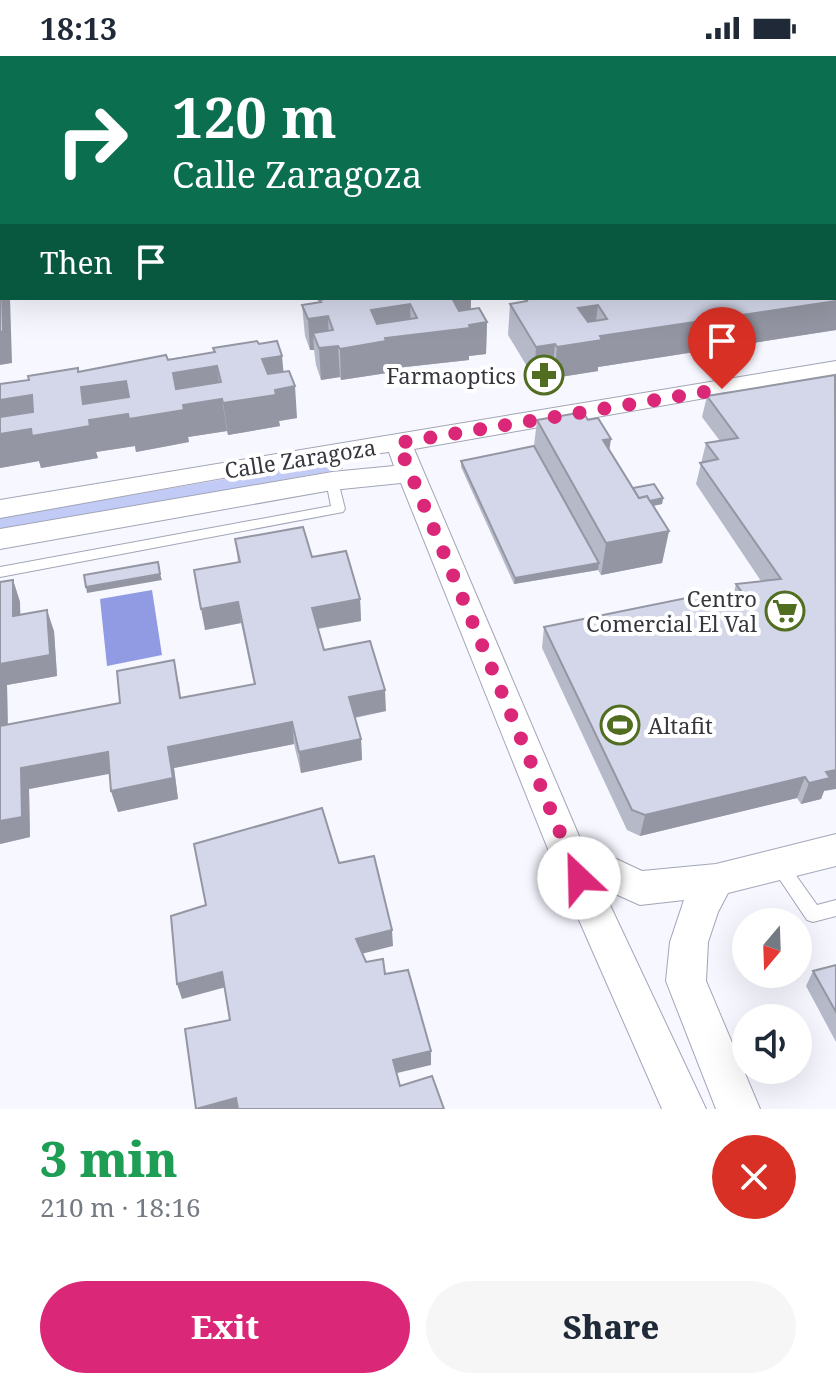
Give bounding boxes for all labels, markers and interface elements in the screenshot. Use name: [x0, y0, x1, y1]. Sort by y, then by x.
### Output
text: 18:13: [40, 8, 117, 49]
text: 120 m: [172, 78, 337, 154]
icon: right: [40, 88, 144, 192]
text: Calle Zaragoza: [172, 150, 422, 199]
icon: arrive: [129, 240, 173, 284]
text: Then: [40, 242, 113, 283]
pin: [688, 307, 756, 389]
icon: arrive: [700, 319, 744, 363]
pharmacy icon: Farmaoptics: [523, 354, 565, 396]
place label: Farmaoptics: [386, 360, 516, 390]
street label: Calle Zaragoza: [222, 431, 378, 485]
place label: Centro Comercial El Val: [586, 583, 757, 638]
supermarket icon: Centro Comercial El Val: [764, 590, 806, 632]
sports icon: Altafit: [599, 704, 641, 746]
place label: Altafit: [648, 710, 713, 740]
position arrow: [537, 836, 621, 920]
north arrow: [732, 908, 812, 988]
map controls: [732, 908, 812, 1084]
button: sound: [732, 1004, 812, 1084]
text: 3 min: [40, 1126, 178, 1191]
button: close: [712, 1135, 796, 1219]
text: 210 m · 18:16: [40, 1189, 201, 1225]
button: Exit: [40, 1281, 410, 1373]
button: Share: [426, 1281, 796, 1373]

